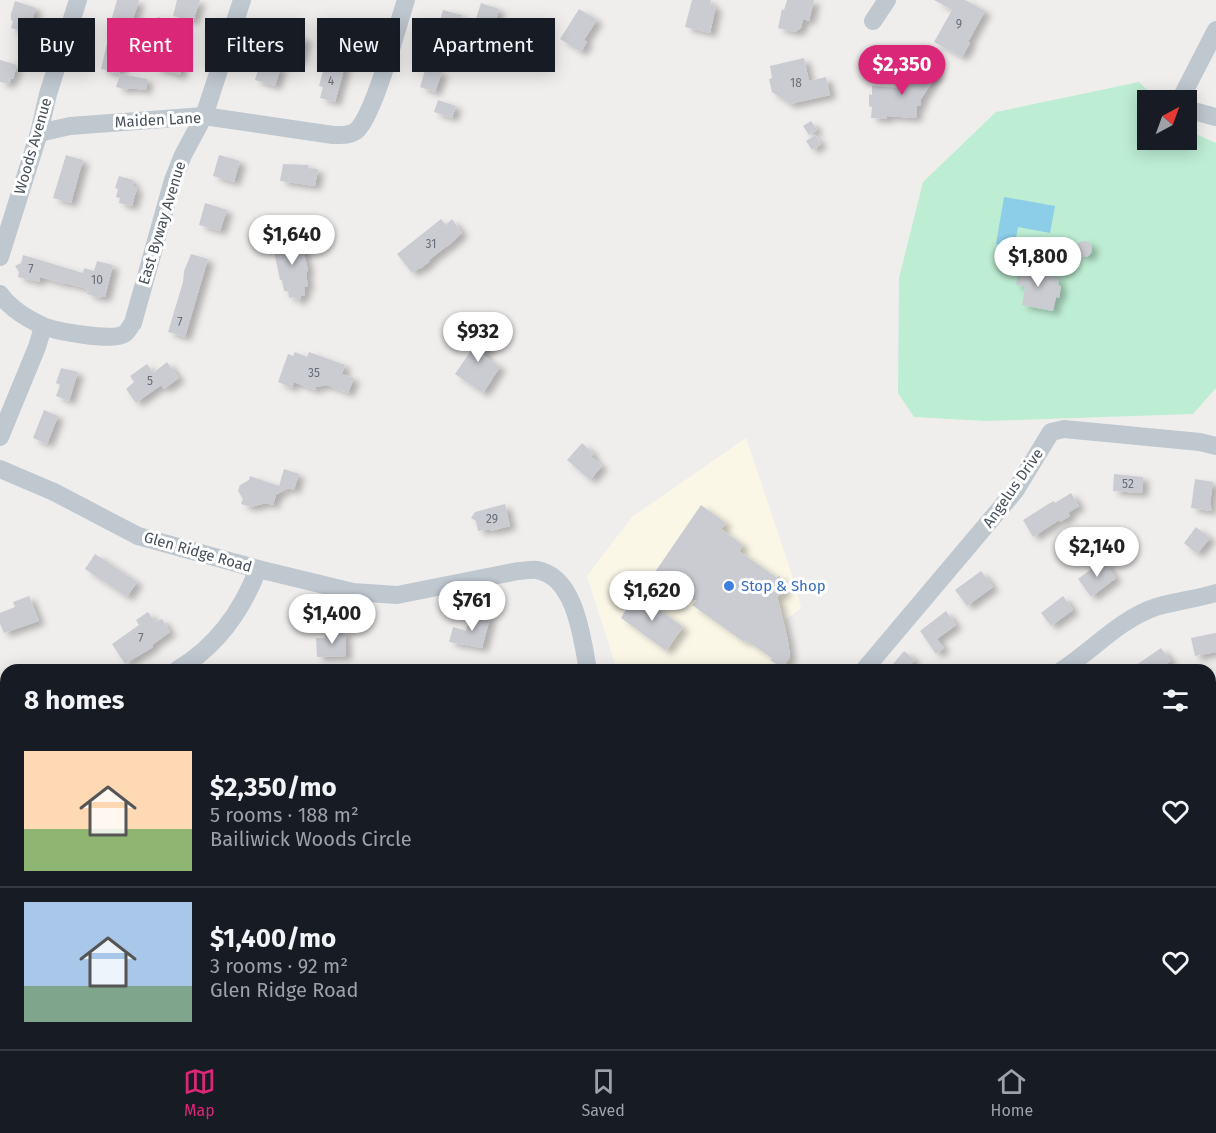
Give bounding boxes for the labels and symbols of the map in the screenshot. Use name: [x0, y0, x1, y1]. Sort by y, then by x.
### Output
house number: 9: [956, 17, 962, 31]
pin: $2,350: [853, 45, 951, 96]
house number: 4: [328, 74, 335, 88]
house number: 18: [790, 76, 802, 90]
north arrow: [1137, 90, 1197, 150]
street label: Woods Avenue: [11, 96, 55, 196]
street label: Maiden Lane: [114, 109, 202, 131]
street label: East Byway Avenue: [135, 159, 189, 287]
pin: $1,640: [243, 215, 341, 266]
house number: 31: [426, 237, 436, 251]
pin: $1,800: [989, 237, 1087, 288]
house number: 7: [28, 262, 34, 276]
house number: 10: [91, 273, 103, 287]
pin: $932: [442, 312, 514, 363]
house number: 7: [177, 315, 183, 329]
house number: 35: [308, 366, 320, 380]
house number: 5: [147, 374, 153, 388]
street label: Angelus Drive: [979, 445, 1047, 531]
house number: 52: [1122, 477, 1134, 491]
house number: 29: [486, 512, 498, 526]
pin: $2,140: [1048, 527, 1146, 578]
street label: Glen Ridge Road: [142, 528, 254, 576]
pin: $1,620: [603, 571, 701, 622]
place label: Stop & Shop: [741, 577, 826, 595]
marker: Stop & Shop: [722, 579, 736, 593]
pin: $761: [436, 581, 508, 632]
pin: $1,400: [283, 594, 381, 645]
house number: 7: [138, 631, 144, 645]

